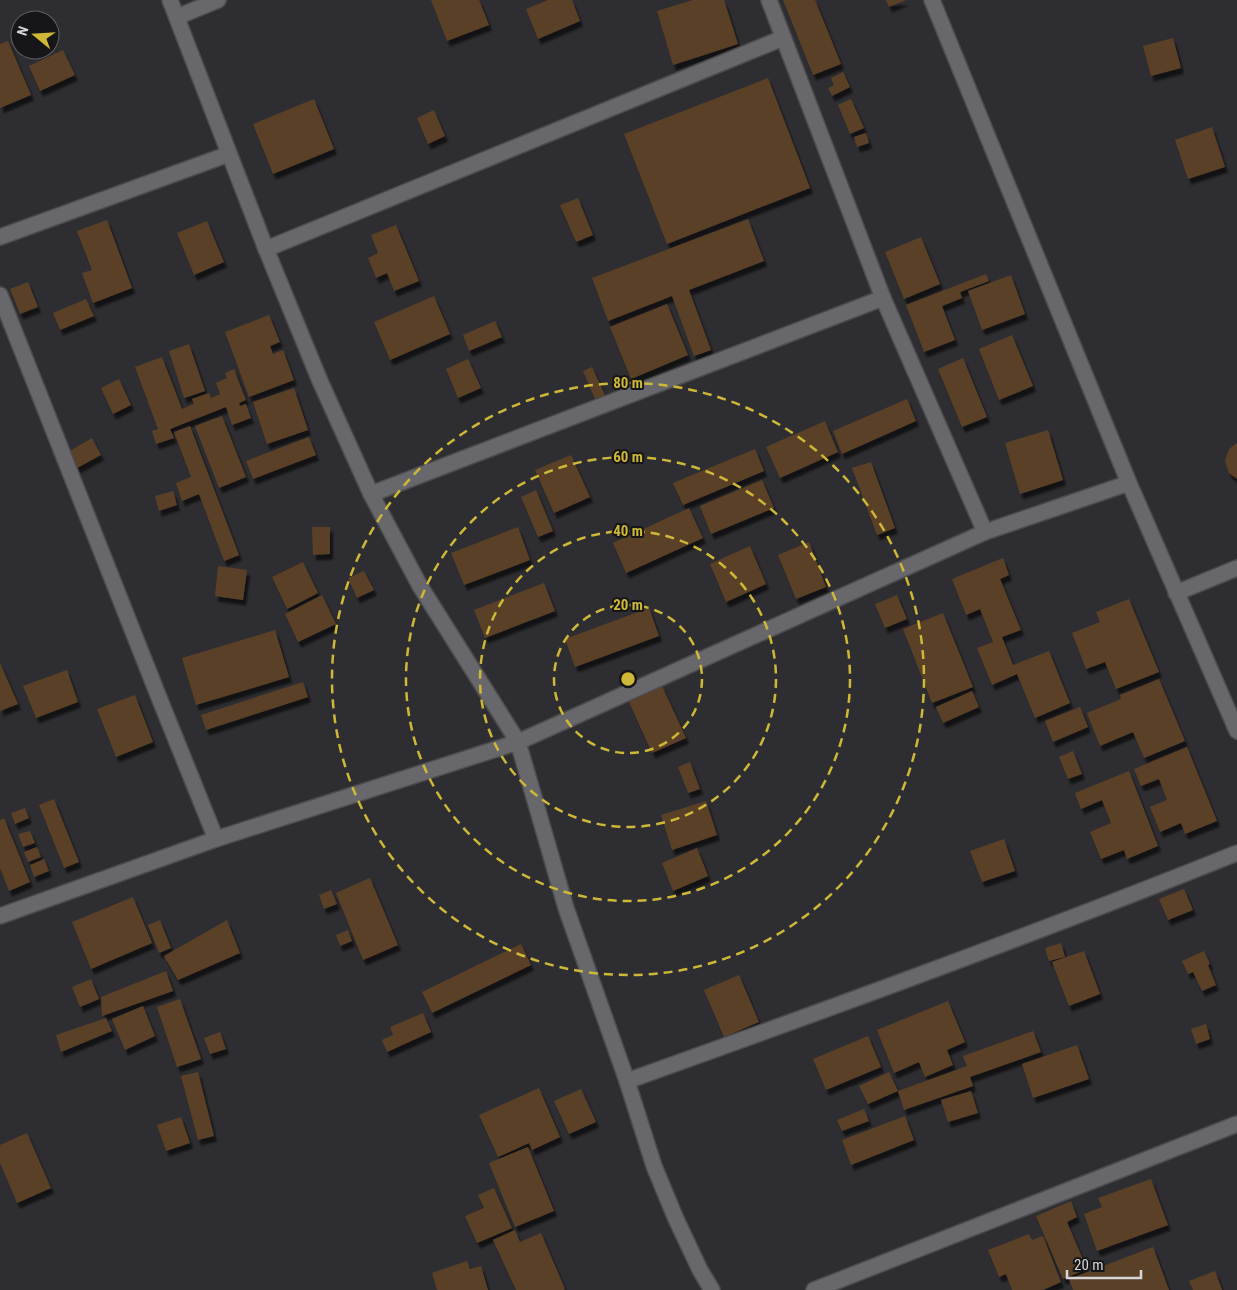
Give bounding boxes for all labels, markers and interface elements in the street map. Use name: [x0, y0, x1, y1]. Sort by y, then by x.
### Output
north arrow: [10, 10, 60, 60]
text: N: [14, 24, 32, 38]
text: 80 m: [613, 374, 643, 392]
text: 60 m: [613, 448, 643, 466]
text: 40 m: [613, 522, 643, 540]
text: 20 m: [613, 596, 643, 614]
centre of rings: [619, 670, 637, 688]
scale bar: [1067, 1248, 1141, 1280]
text: 20 m: [1074, 1256, 1104, 1274]

